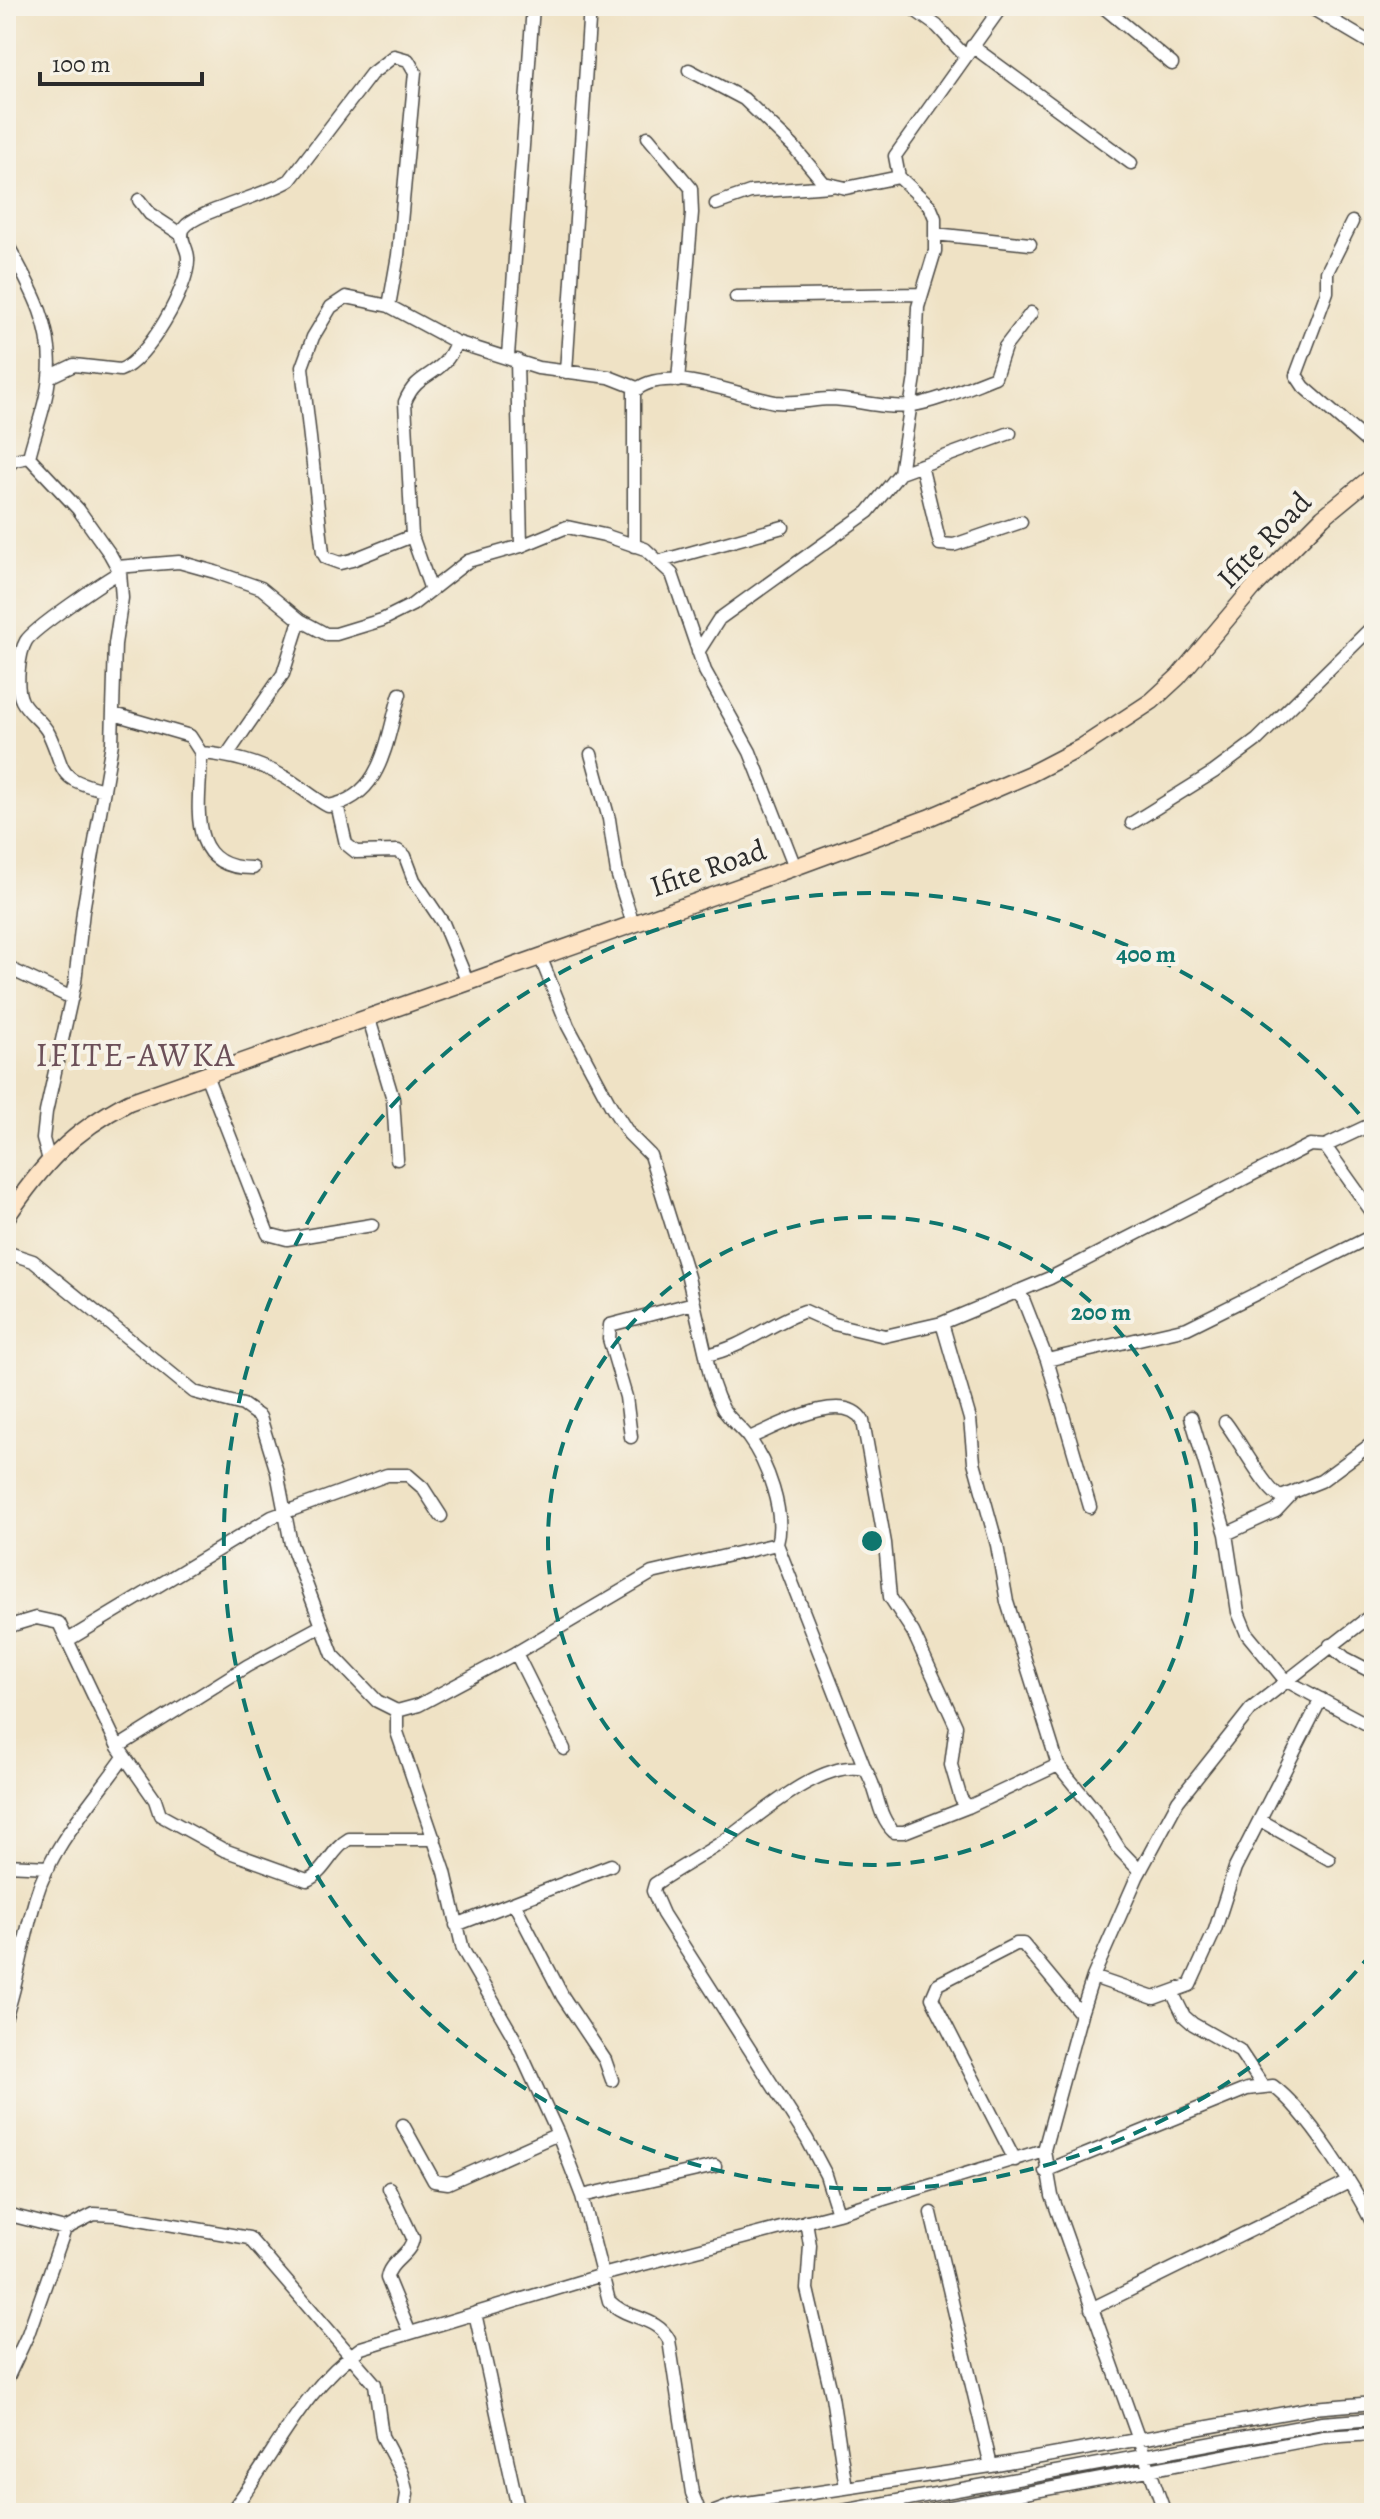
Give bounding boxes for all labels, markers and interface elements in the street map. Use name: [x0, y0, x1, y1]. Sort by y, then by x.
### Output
scale bar: [40, 36, 202, 86]
text: 100 m: [52, 48, 111, 80]
street label: Ifite Road: [1208, 482, 1321, 597]
street label: Ifite Road: [645, 829, 772, 906]
text: 400 m: [1116, 938, 1176, 970]
district label: IFITE-AWKA: [36, 1031, 236, 1078]
text: 200 m: [1071, 1296, 1131, 1328]
centre of rings: [858, 1527, 886, 1555]

